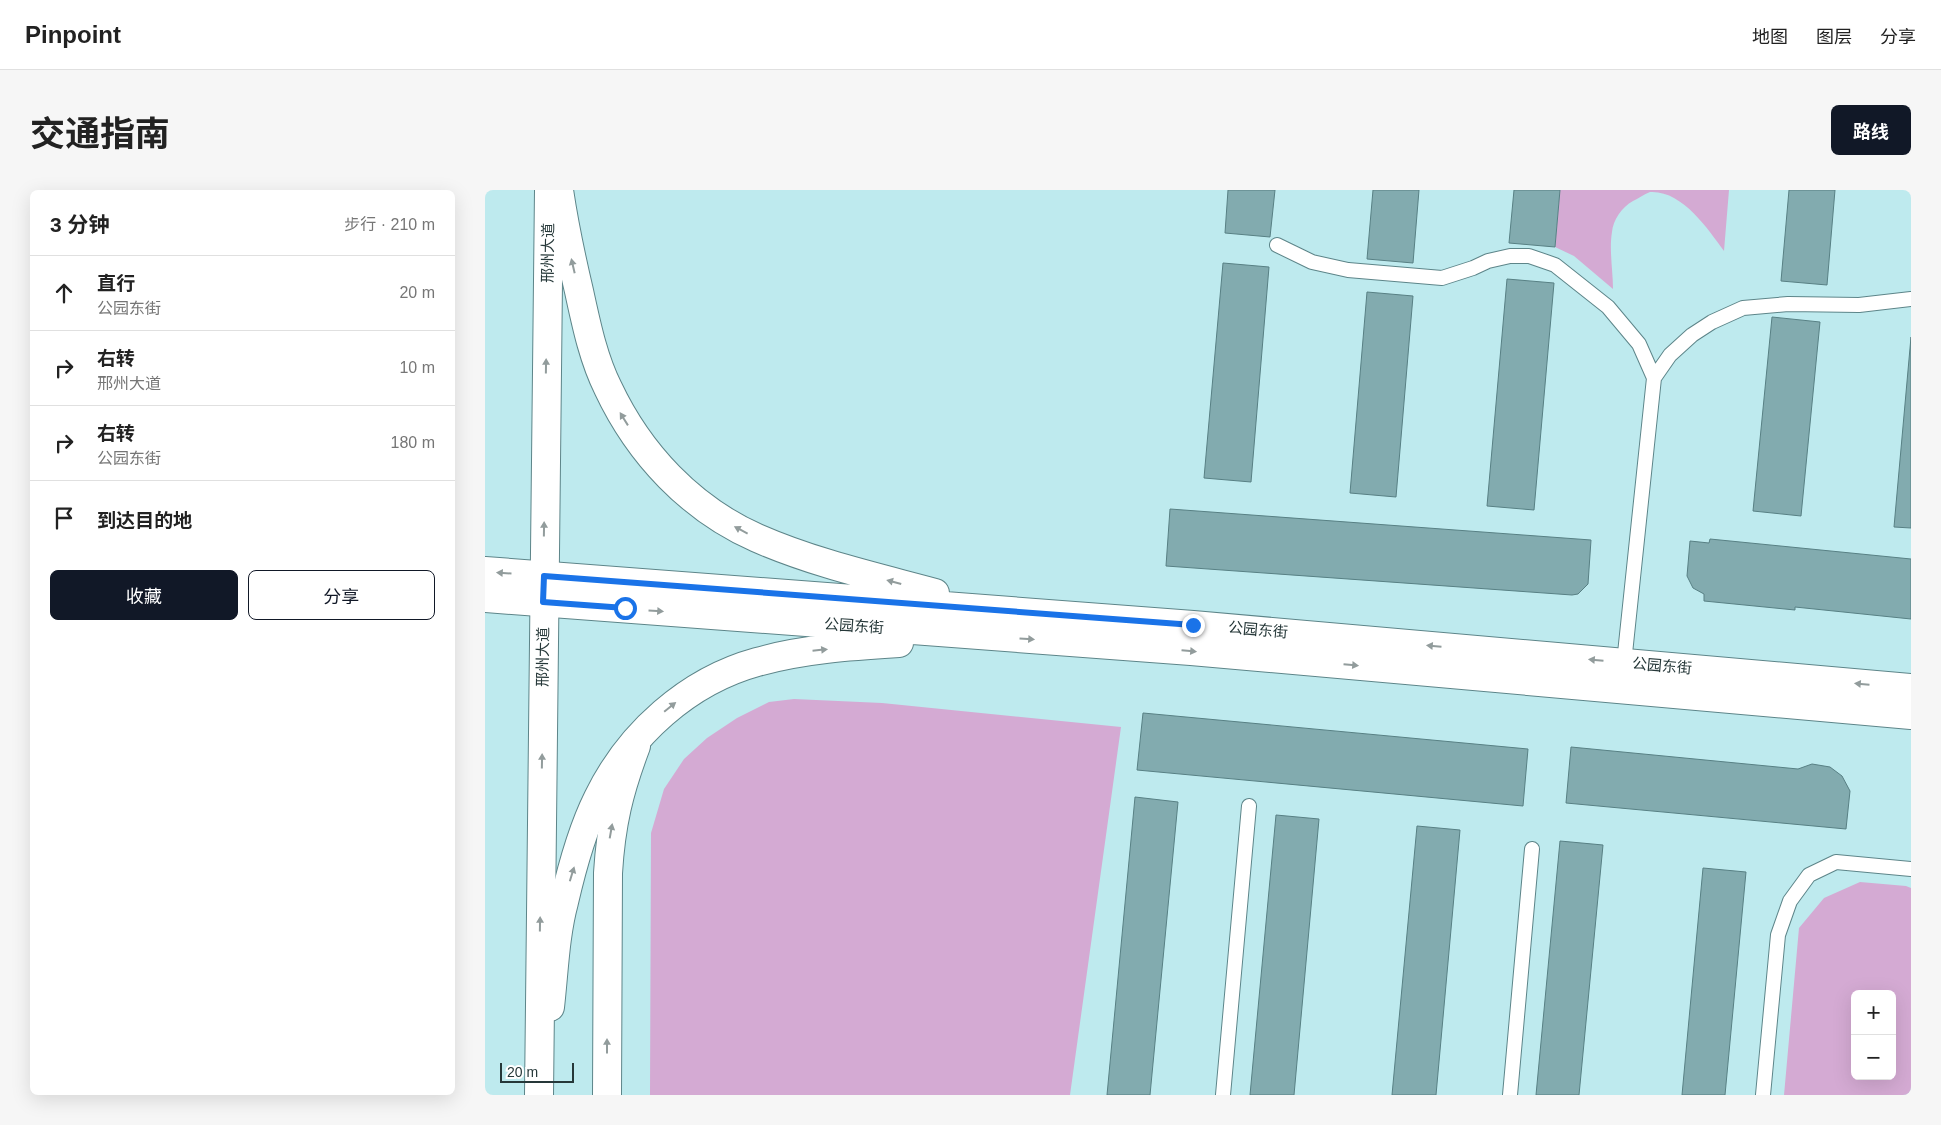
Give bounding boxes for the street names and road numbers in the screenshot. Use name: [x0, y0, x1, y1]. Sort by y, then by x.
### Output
street label: 邢州大道: [538, 223, 557, 283]
street label: 公园东街: [824, 615, 885, 636]
street label: 公园东街: [1227, 618, 1289, 641]
street label: 邢州大道: [533, 627, 552, 687]
street label: 公园东街: [1631, 654, 1693, 677]

